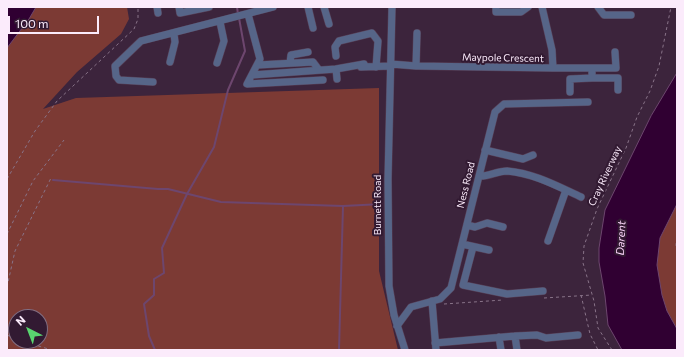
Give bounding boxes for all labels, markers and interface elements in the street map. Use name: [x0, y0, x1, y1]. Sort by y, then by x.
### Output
scale bar: [10, 8, 101, 34]
text: 100 m: [15, 16, 49, 30]
street label: Maypole Crescent: [462, 51, 544, 65]
street label: Cray Riverway: [586, 144, 624, 208]
street label: Ness Road: [454, 161, 478, 209]
street label: Burnett Road: [372, 175, 384, 235]
water label: Darent: [614, 220, 628, 256]
north arrow: [8, 309, 48, 349]
text: N: [13, 313, 28, 328]

